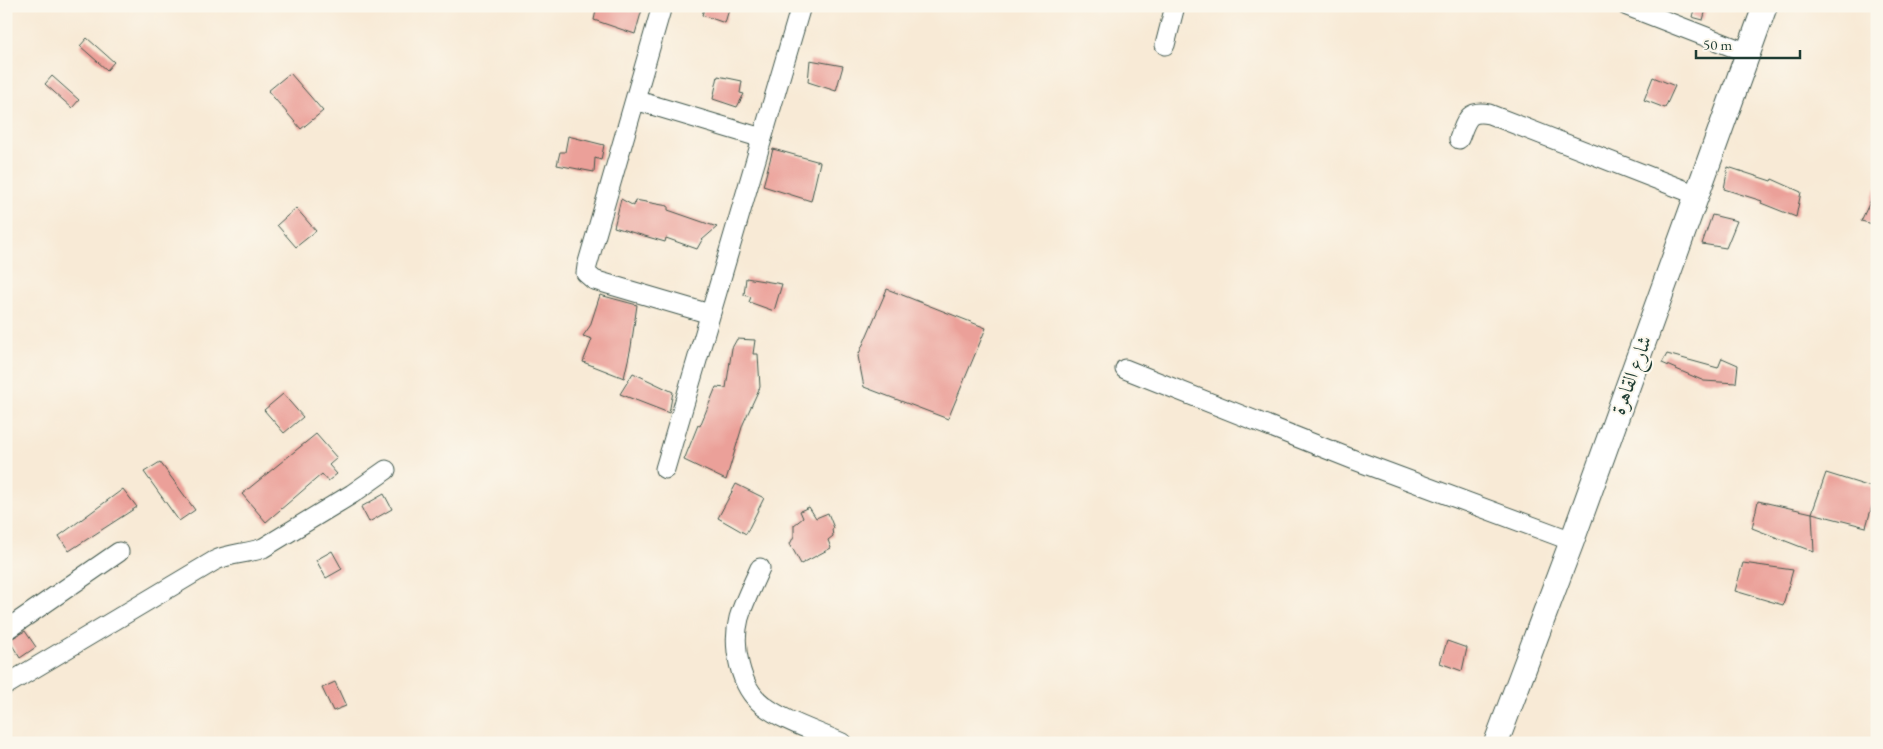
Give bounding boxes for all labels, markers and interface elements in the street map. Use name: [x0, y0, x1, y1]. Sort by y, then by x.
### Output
scale bar: [1696, 28, 1799, 60]
text: 50 m: [1703, 35, 1732, 54]
street label: شارع القاهرة: [1605, 332, 1662, 420]

